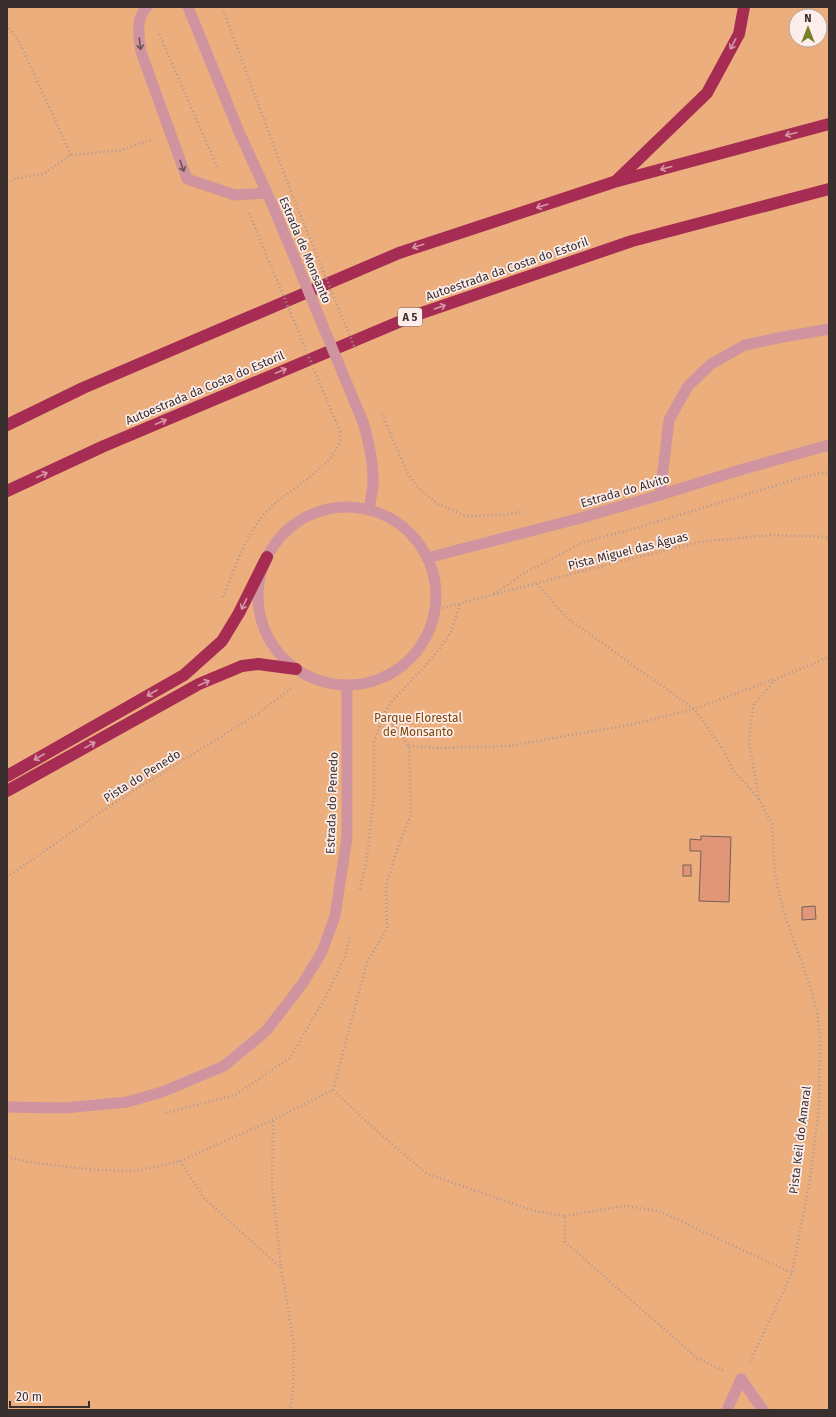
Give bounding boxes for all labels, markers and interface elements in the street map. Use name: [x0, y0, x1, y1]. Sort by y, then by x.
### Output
north arrow: [788, 8, 828, 48]
text: N: [804, 12, 812, 25]
one-way arrow: [136, 37, 144, 50]
one-way arrow: [729, 38, 737, 50]
one-way arrow: [785, 131, 798, 138]
one-way arrow: [179, 160, 187, 172]
one-way arrow: [660, 165, 673, 172]
street label: Estrada de Monsanto: [276, 195, 334, 305]
one-way arrow: [535, 203, 548, 210]
street label: Autoestrada da Costa do Estoril: [424, 234, 591, 303]
one-way arrow: [412, 243, 424, 251]
one-way arrow: [434, 302, 446, 310]
road number: A 5: [398, 308, 422, 326]
street label: Autoestrada da Costa do Estoril: [124, 348, 287, 428]
one-way arrow: [274, 367, 286, 375]
one-way arrow: [155, 417, 167, 425]
one-way arrow: [36, 471, 48, 478]
street label: Estrada do Alvito: [579, 472, 671, 510]
street label: Pista Miguel das Águas: [566, 528, 690, 573]
one-way arrow: [239, 598, 247, 610]
one-way arrow: [198, 678, 210, 686]
one-way arrow: [147, 690, 159, 698]
park label: Parque Florestal de Monsanto: [374, 711, 462, 739]
one-way arrow: [84, 741, 96, 748]
street label: Pista do Penedo: [101, 747, 183, 805]
street label: Estrada do Penedo: [323, 752, 341, 854]
one-way arrow: [33, 754, 45, 762]
street label: Pista Keil do Amaral: [786, 1085, 814, 1195]
scale bar: [10, 1383, 89, 1409]
text: 20 m: [16, 1390, 42, 1404]

